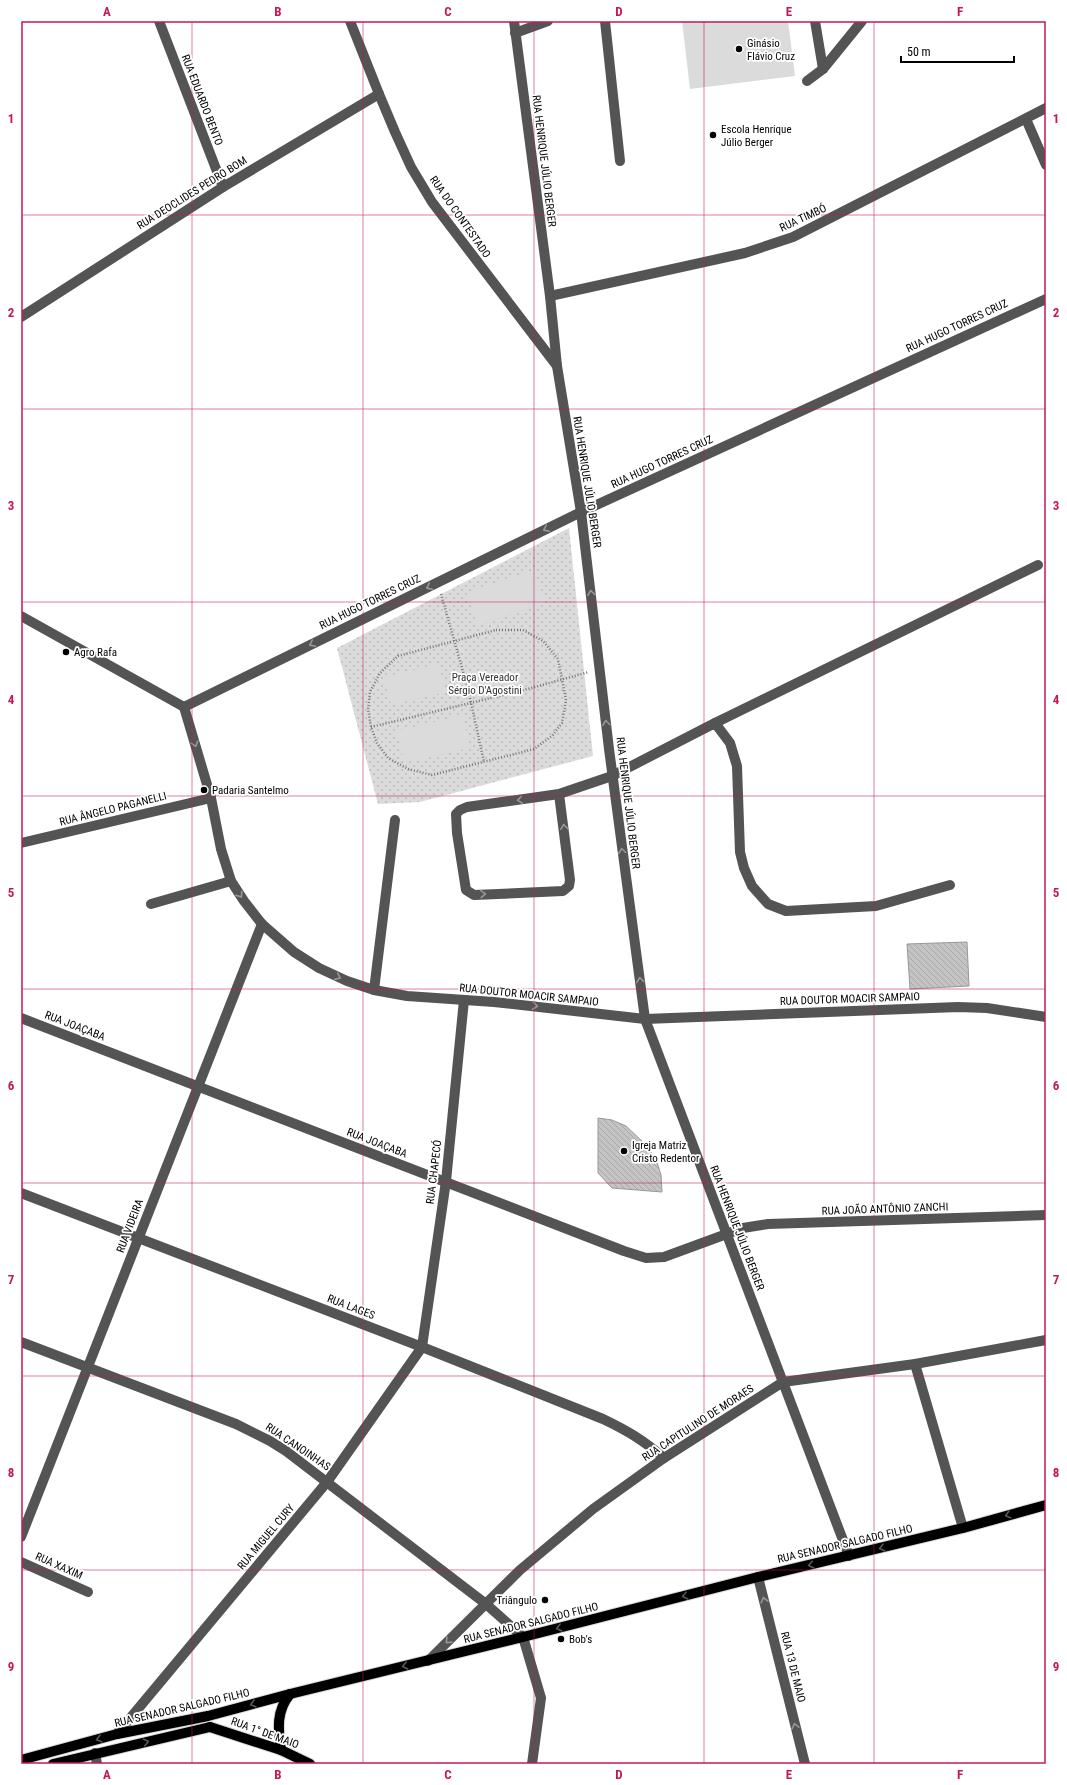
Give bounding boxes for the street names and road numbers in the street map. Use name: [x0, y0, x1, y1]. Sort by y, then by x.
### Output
street label: RUA EDUARDO BENTO: [179, 53, 225, 147]
street label: RUA HENRIQUE JÚLIO BERGER: [529, 94, 559, 228]
street label: RUA DEOCLIDES PEDRO BOM: [135, 154, 249, 232]
street label: RUA DO CONTESTADO: [427, 173, 493, 261]
street label: RUA TIMBÓ: [778, 202, 828, 234]
street label: RUA HUGO TORRES CRUZ: [904, 297, 1010, 355]
street label: RUA HENRIQUE JÚLIO BERGER: [570, 415, 604, 549]
street label: RUA HUGO TORRES CRUZ: [609, 433, 715, 491]
street label: RUA HUGO TORRES CRUZ: [317, 572, 423, 632]
street label: RUA HENRIQUE JÚLIO BERGER: [613, 736, 643, 870]
street label: RUA ÂNGELO PAGANELLI: [58, 789, 168, 829]
street label: RUA DOUTOR MOACIR SAMPAIO: [459, 981, 599, 1009]
street label: RUA DOUTOR MOACIR SAMPAIO: [780, 990, 920, 1008]
street label: RUA JOAÇABA: [43, 1009, 108, 1044]
street label: RUA JOAÇABA: [345, 1126, 410, 1161]
street label: RUA CHAPECÓ: [424, 1139, 444, 1205]
street label: RUA HENRIQUE JÚLIO BERGER: [707, 1164, 767, 1293]
street label: RUA VIDEIRA: [114, 1197, 146, 1255]
street label: RUA JOÃO ANTÔNIO ZANCHI: [821, 1200, 949, 1218]
street label: RUA LAGES: [325, 1292, 377, 1322]
street label: RUA CAPITULINO DE MORAES: [640, 1382, 756, 1464]
street label: RUA CANOINHAS: [263, 1421, 333, 1474]
street label: RUA MIGUEL CURY: [235, 1501, 297, 1572]
street label: RUA SENADOR SALGADO FILHO: [776, 1522, 914, 1566]
street label: RUA XAXIM: [33, 1550, 85, 1582]
street label: RUA SENADOR SALGADO FILHO: [462, 1600, 600, 1646]
street label: RUA 13 DE MAIO: [778, 1630, 808, 1704]
street label: RUA SENADOR SALGADO FILHO: [113, 1686, 251, 1730]
street label: RUA 1° DE MAIO: [229, 1715, 301, 1751]

